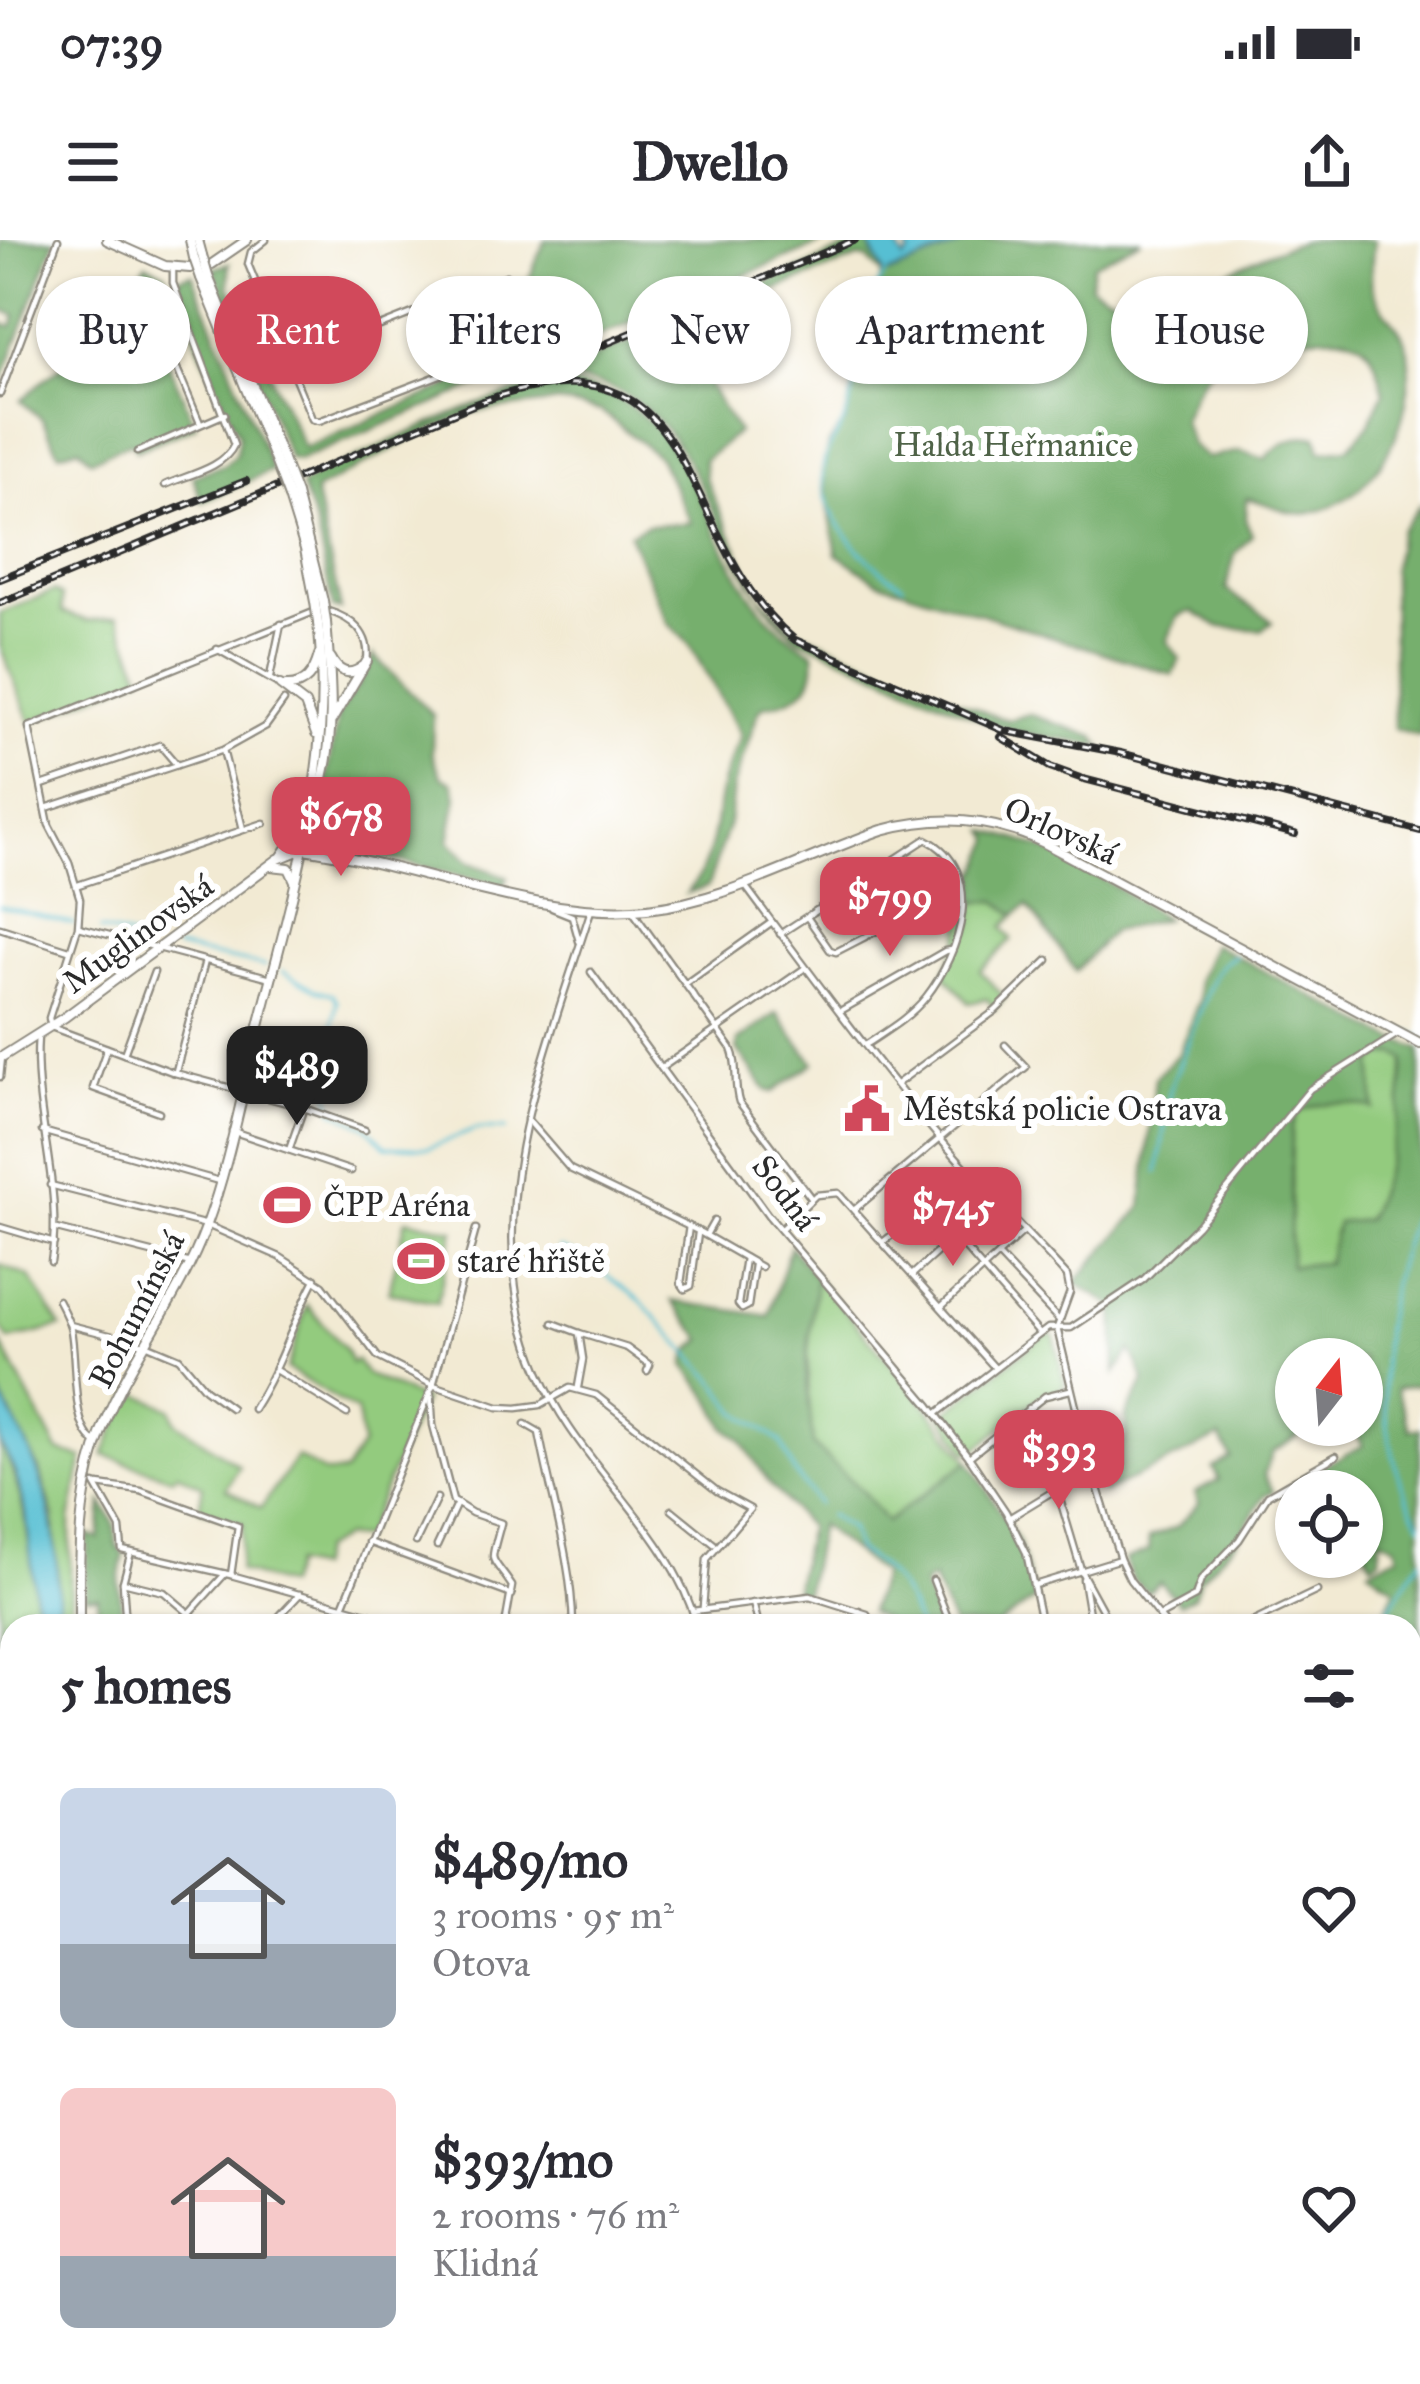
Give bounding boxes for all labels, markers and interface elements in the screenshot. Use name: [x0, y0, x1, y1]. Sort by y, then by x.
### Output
text: 07:39: [60, 15, 164, 70]
icon: menu: [60, 129, 126, 195]
text: Dwello: [632, 129, 788, 195]
icon: share: [1294, 129, 1360, 195]
chip: Buy: [36, 276, 190, 384]
chip: Rent: [214, 276, 382, 384]
chip: Filters: [406, 276, 603, 384]
chip: New: [627, 276, 791, 384]
chip: Apartment: [815, 276, 1087, 384]
chip: House: [1111, 276, 1308, 384]
park label: Halda Heřmanice: [893, 425, 1133, 465]
pin: $678: [270, 777, 412, 879]
street label: Orlovská: [998, 788, 1124, 874]
text: $678: [299, 792, 383, 840]
pin: $799: [819, 857, 961, 959]
street label: Muglinovská: [55, 866, 221, 1002]
text: $799: [847, 872, 933, 920]
pin: $489: [226, 1026, 368, 1128]
text: $489: [254, 1041, 340, 1089]
public building icon: Městská policie Ostrava: [842, 1084, 892, 1134]
place label: Městská policie Ostrava: [903, 1089, 1222, 1129]
street label: Sodná: [744, 1147, 826, 1239]
pin: $745: [882, 1167, 1024, 1269]
sports icon: ČPP Aréna: [262, 1180, 312, 1230]
text: $745: [911, 1182, 995, 1230]
place label: ČPP Aréna: [323, 1184, 470, 1225]
street label: Bohumínská: [81, 1225, 193, 1395]
sports icon: staré hřiště: [396, 1236, 446, 1286]
place label: staré hřiště: [457, 1241, 605, 1281]
north arrow: [1275, 1338, 1383, 1446]
map controls: [1275, 1338, 1383, 1578]
pin: $393: [988, 1410, 1130, 1512]
text: $393: [1021, 1425, 1097, 1473]
button: locate: [1275, 1470, 1383, 1578]
icon: filters: [1296, 1653, 1362, 1719]
text: 5 homes: [60, 1655, 231, 1717]
text: $489/mo: [432, 1829, 628, 1891]
icon: home: [156, 1836, 300, 1980]
icon: heart: [1296, 1875, 1362, 1941]
text: 3 rooms · 95 m²: [432, 1891, 674, 1939]
text: Otova: [432, 1939, 530, 1987]
text: $393/mo: [432, 2129, 613, 2191]
icon: home: [156, 2136, 300, 2280]
icon: heart: [1296, 2175, 1362, 2241]
text: 2 rooms · 76 m²: [432, 2191, 679, 2239]
text: Klidná: [432, 2239, 538, 2287]

